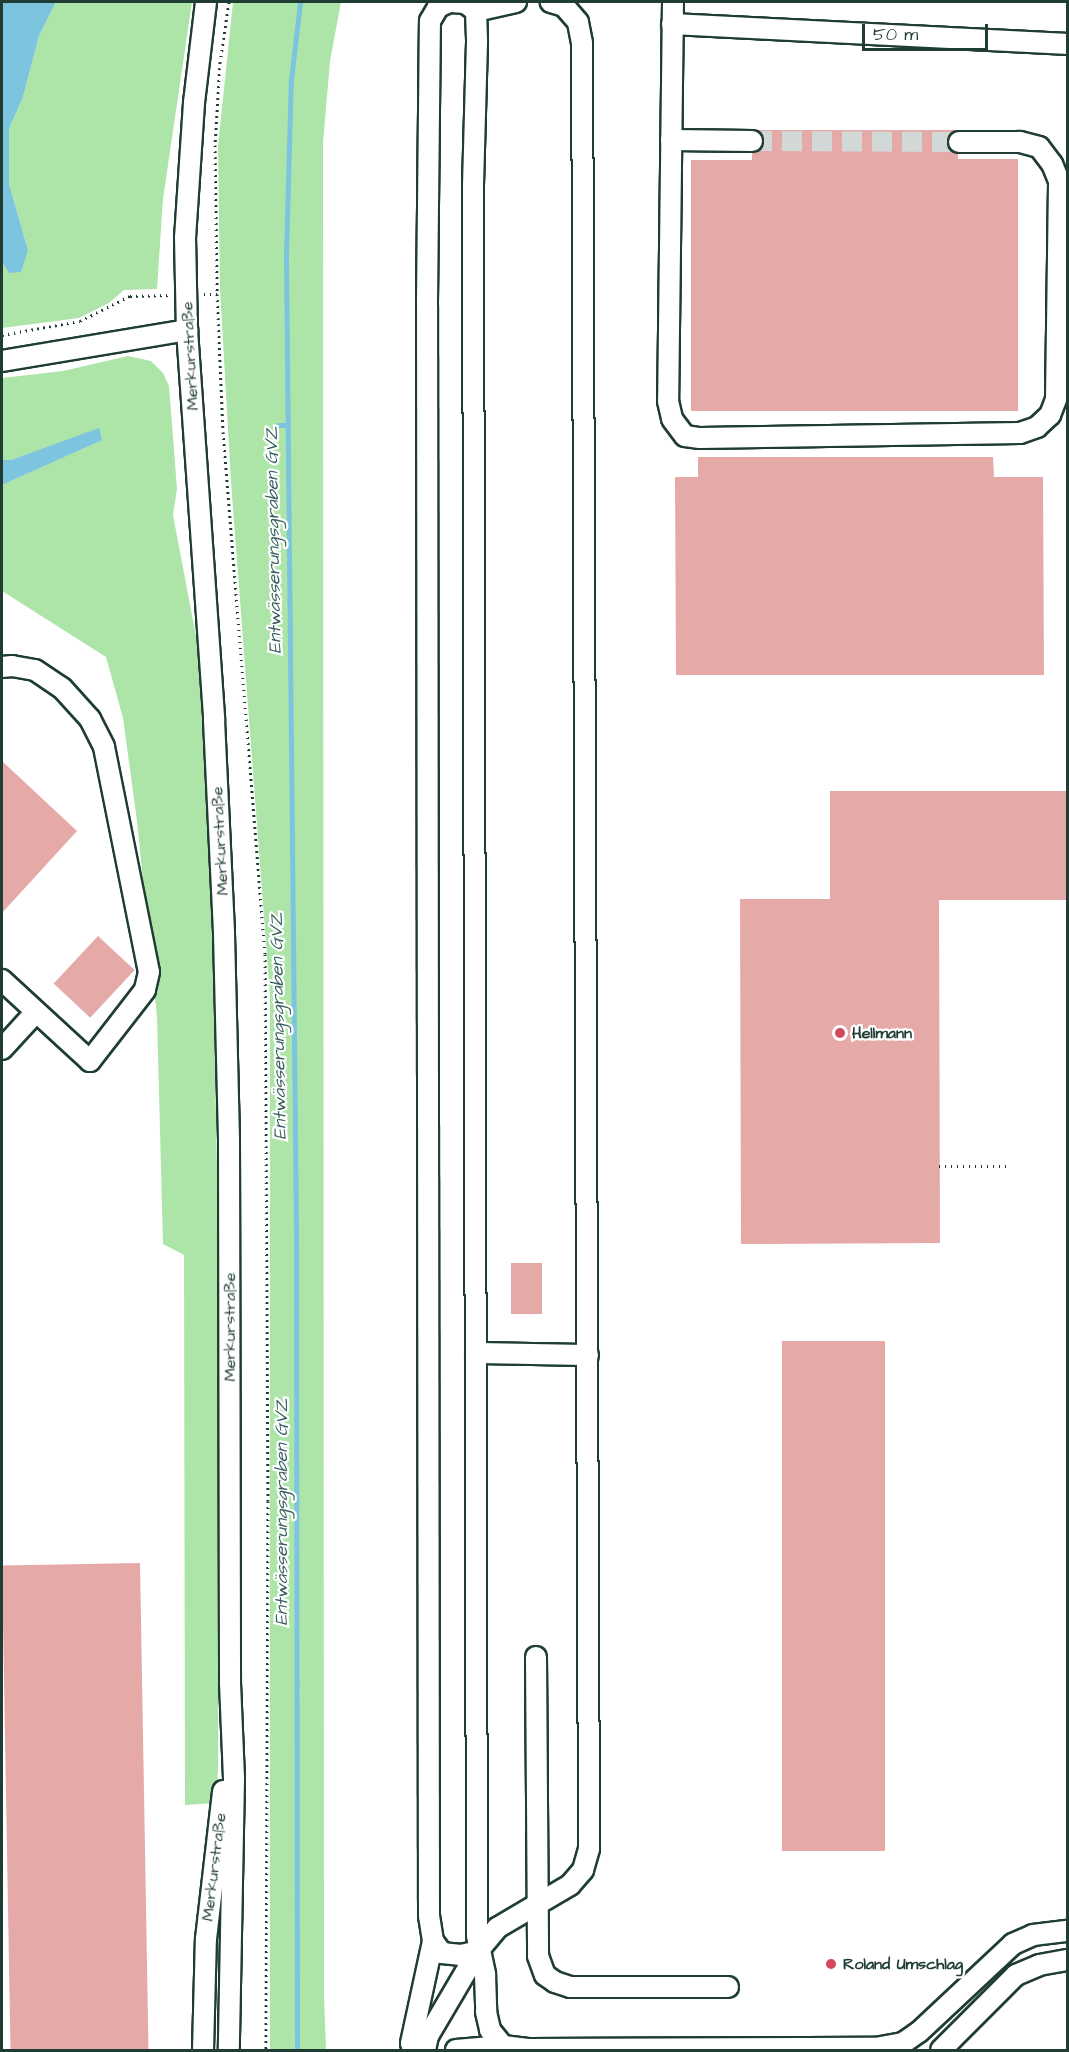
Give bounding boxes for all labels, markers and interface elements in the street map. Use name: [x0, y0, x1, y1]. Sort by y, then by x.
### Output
scale bar: [865, 12, 991, 50]
text: 50 m: [873, 22, 918, 47]
street label: Merkurstraße: [178, 301, 202, 411]
water label: Entwässerungsgraben GVZ: [261, 426, 287, 654]
street label: Merkurstraße: [208, 786, 232, 896]
water label: Entwässerungsgraben GVZ: [266, 912, 292, 1140]
place label: Hellmann: [852, 1023, 912, 1043]
marker: Hellmann: [833, 1026, 847, 1040]
street label: Merkurstraße: [220, 1272, 240, 1382]
water label: Entwässerungsgraben GVZ: [271, 1398, 293, 1626]
street label: Merkurstraße: [198, 1812, 230, 1922]
place label: Roland Umschlag: [843, 1954, 963, 1974]
marker: Roland Umschlag: [824, 1957, 838, 1971]

